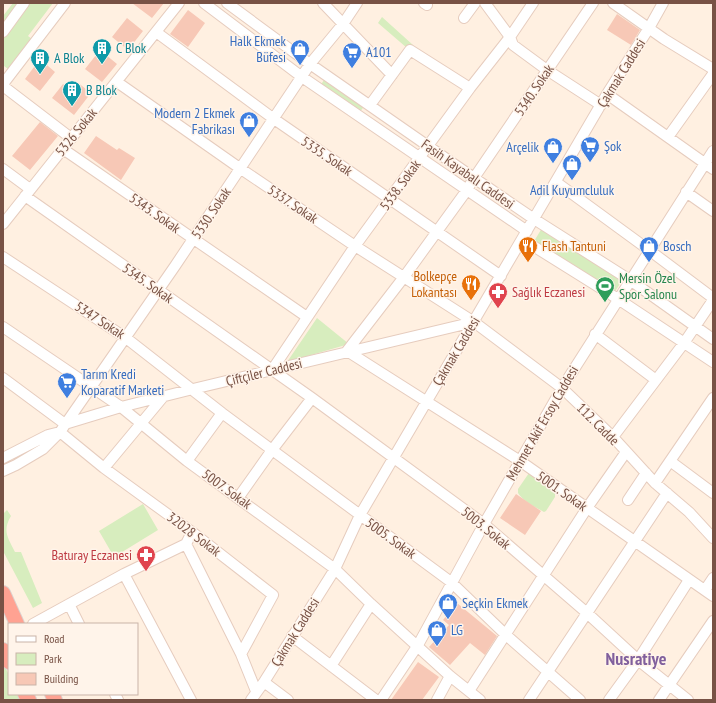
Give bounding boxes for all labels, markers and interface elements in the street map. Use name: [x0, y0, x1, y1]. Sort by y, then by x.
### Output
place label: Halk Ekmek Büfesi: [230, 32, 287, 66]
street label: Çakmak Caddesi: [593, 35, 649, 111]
building icon: C Blok: [91, 37, 113, 65]
shop icon: Halk Ekmek Büfesi: [289, 38, 311, 66]
place label: C Blok: [116, 39, 147, 57]
supermarket icon: A101: [341, 41, 363, 69]
place label: A101: [366, 43, 392, 61]
building icon: A Blok: [29, 47, 51, 75]
place label: A Blok: [54, 49, 85, 67]
street label: 5340. Sokak: [510, 60, 558, 119]
building icon: B Blok: [61, 79, 83, 107]
place label: B Blok: [86, 81, 117, 99]
street label: 5326 Sokak: [51, 104, 101, 160]
place label: Modern 2 Ekmek Fabrikası: [154, 104, 236, 138]
shop icon: Modern 2 Ekmek Fabrikası: [238, 110, 260, 138]
street label: 5335. Sokak: [298, 132, 357, 180]
street label: Fasih Kayabalı Caddesi: [418, 135, 518, 213]
supermarket icon: Şok: [579, 135, 601, 163]
shop icon: Arçelik: [542, 136, 564, 164]
place label: Şok: [604, 137, 622, 155]
place label: Arçelik: [506, 138, 540, 156]
shop icon: Adil Kuyumcluluk: [561, 153, 583, 181]
street label: 5338. Sokak: [376, 156, 425, 214]
street label: 5337. Sokak: [264, 181, 322, 228]
place label: Adil Kuyumcluluk: [530, 181, 615, 199]
street label: 5330. Sokak: [187, 183, 235, 242]
street label: 5343. Sokak: [126, 189, 184, 237]
restaurant icon: Flash Tantuni: [517, 235, 539, 263]
shop icon: Bosch: [638, 235, 660, 263]
place label: Flash Tantuni: [542, 237, 606, 255]
place label: Bosch: [663, 237, 692, 255]
street label: 5345. Sokak: [119, 259, 177, 307]
place label: Bolkepçe Lokantası: [411, 267, 457, 301]
place label: Mersin Özel Spor Salonu: [619, 269, 677, 303]
restaurant icon: Bolkepçe Lokantası: [460, 273, 482, 301]
sports icon: Mersin Özel Spor Salonu: [594, 275, 616, 303]
pharmacy icon: Sağlık Eczanesi: [487, 281, 509, 309]
place label: Sağlık Eczanesi: [512, 283, 585, 301]
street label: 5347 Sokak: [72, 297, 129, 343]
street label: Çakmak Caddesi: [428, 313, 484, 389]
street label: Çiftçiler Caddesi: [224, 354, 304, 390]
street label: Mehmet Akif Ersoy Caddesi: [502, 362, 582, 484]
place label: Tarım Kredi Koparatif Marketi: [81, 365, 164, 399]
supermarket icon: Tarım Kredi Koparatif Marketi: [56, 371, 78, 399]
street label: 112. Cadde: [573, 399, 623, 449]
street label: 5007. Sokak: [199, 465, 256, 513]
street label: 5001. Sokak: [533, 467, 591, 515]
street label: 5003. Sokak: [458, 503, 515, 554]
street label: 32028 Sokak: [163, 508, 225, 560]
street label: 5005. Sokak: [362, 514, 420, 563]
pharmacy icon: Baturay Eczanesi: [135, 544, 157, 572]
place label: Baturay Eczanesi: [51, 546, 132, 564]
shop icon: Seçkin Ekmek: [437, 592, 459, 620]
street label: Çakmak Caddesi: [267, 594, 323, 670]
place label: Seçkin Ekmek: [462, 594, 529, 612]
shop icon: LG: [426, 619, 448, 647]
place label: LG: [451, 621, 463, 639]
legend: [8, 623, 138, 695]
text: Road: [44, 631, 64, 646]
district label: Nusratiye: [606, 647, 667, 670]
text: Park: [44, 651, 62, 666]
text: Building: [44, 671, 79, 686]

